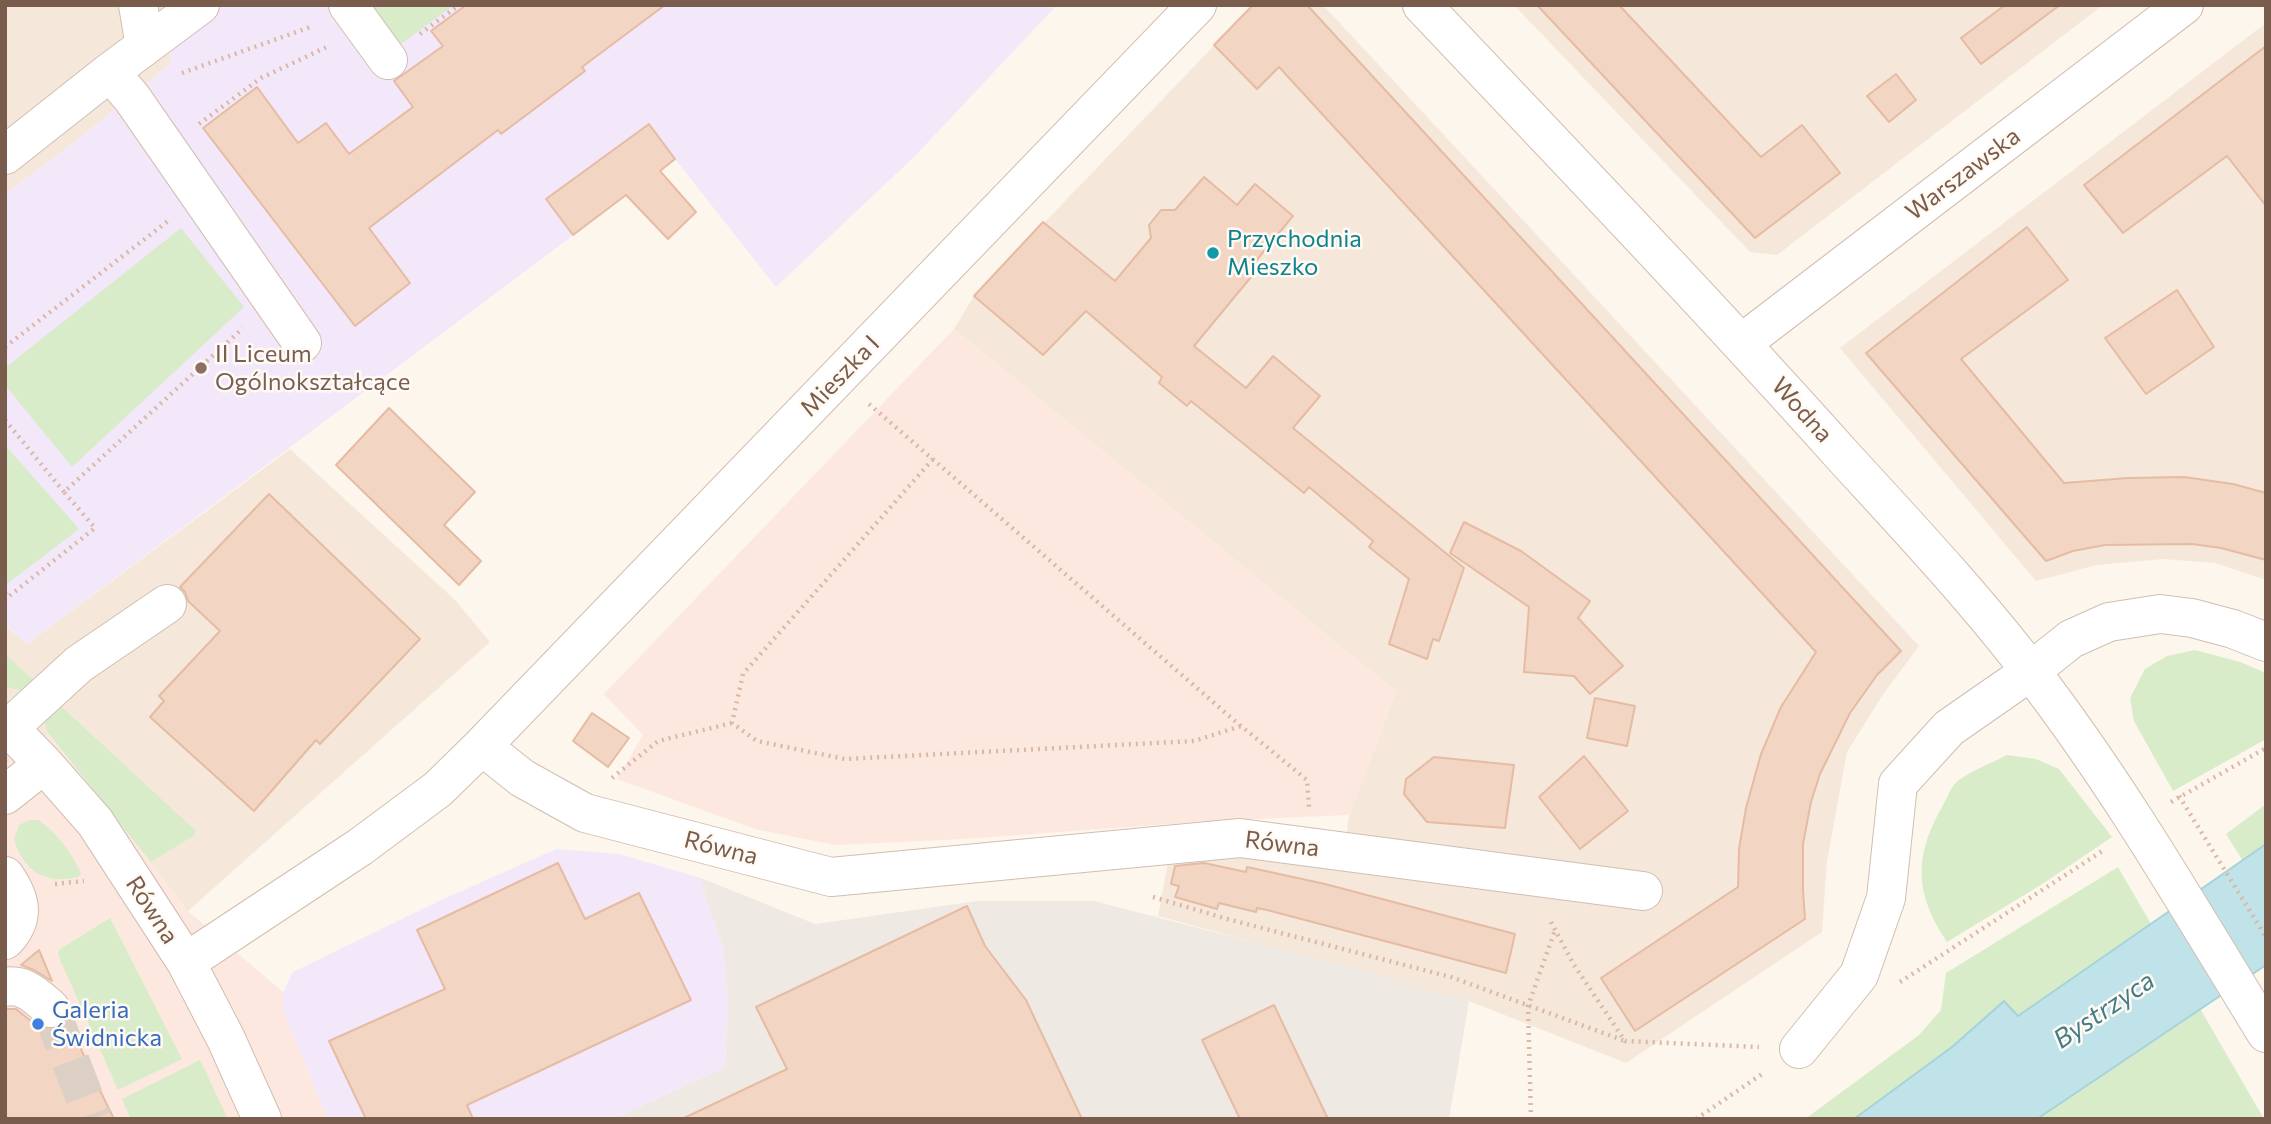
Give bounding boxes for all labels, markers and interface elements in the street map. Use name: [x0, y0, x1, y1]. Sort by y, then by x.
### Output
street label: Warszawska: [1900, 122, 2026, 226]
place label: Przychodnia Mieszko: [1227, 225, 1362, 281]
marker: Przychodnia Mieszko: [1205, 245, 1221, 261]
street label: Mieszka I: [794, 329, 886, 423]
place label: II Liceum Ogólnokształcące: [215, 340, 410, 396]
marker: II Liceum Ogólnokształcące: [193, 360, 209, 376]
street label: Wodna: [1765, 372, 1839, 448]
street label: Równa: [681, 825, 761, 871]
street label: Równa: [1243, 825, 1321, 863]
street label: Równa: [120, 871, 184, 949]
water label: Bystrzyca: [2047, 965, 2161, 1055]
place label: Galeria Świdnicka: [52, 996, 162, 1052]
marker: Galeria Świdnicka: [30, 1016, 46, 1032]

